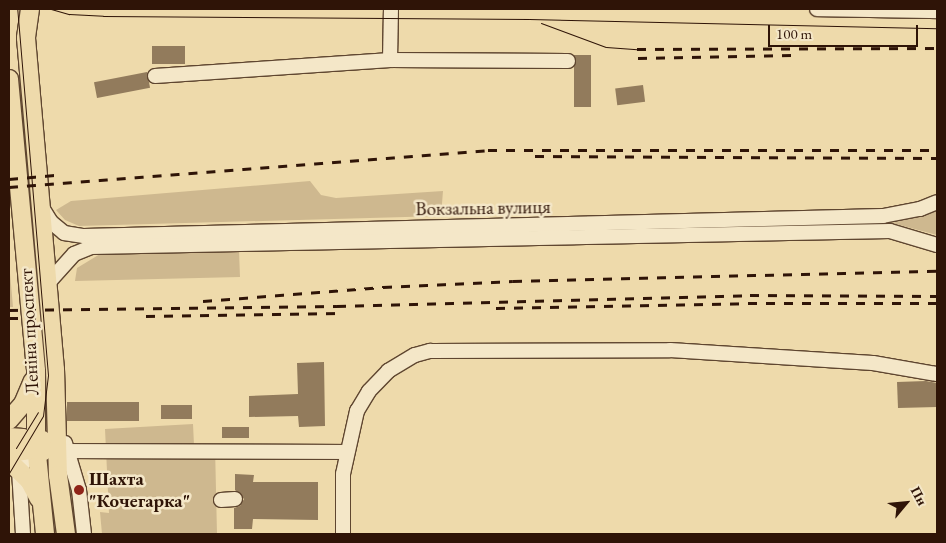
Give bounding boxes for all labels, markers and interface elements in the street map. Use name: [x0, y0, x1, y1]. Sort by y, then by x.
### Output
scale bar: [771, 15, 921, 47]
text: 100 m: [776, 24, 812, 43]
street label: Вокзальна вулиця: [415, 195, 551, 221]
street label: Леніна проспект: [14, 268, 44, 396]
place label: Шахта "Кочегарка": [89, 468, 190, 512]
north arrow: [881, 478, 931, 528]
text: Пн: [907, 483, 932, 509]
marker: Шахта "Кочегарка": [73, 484, 85, 496]

